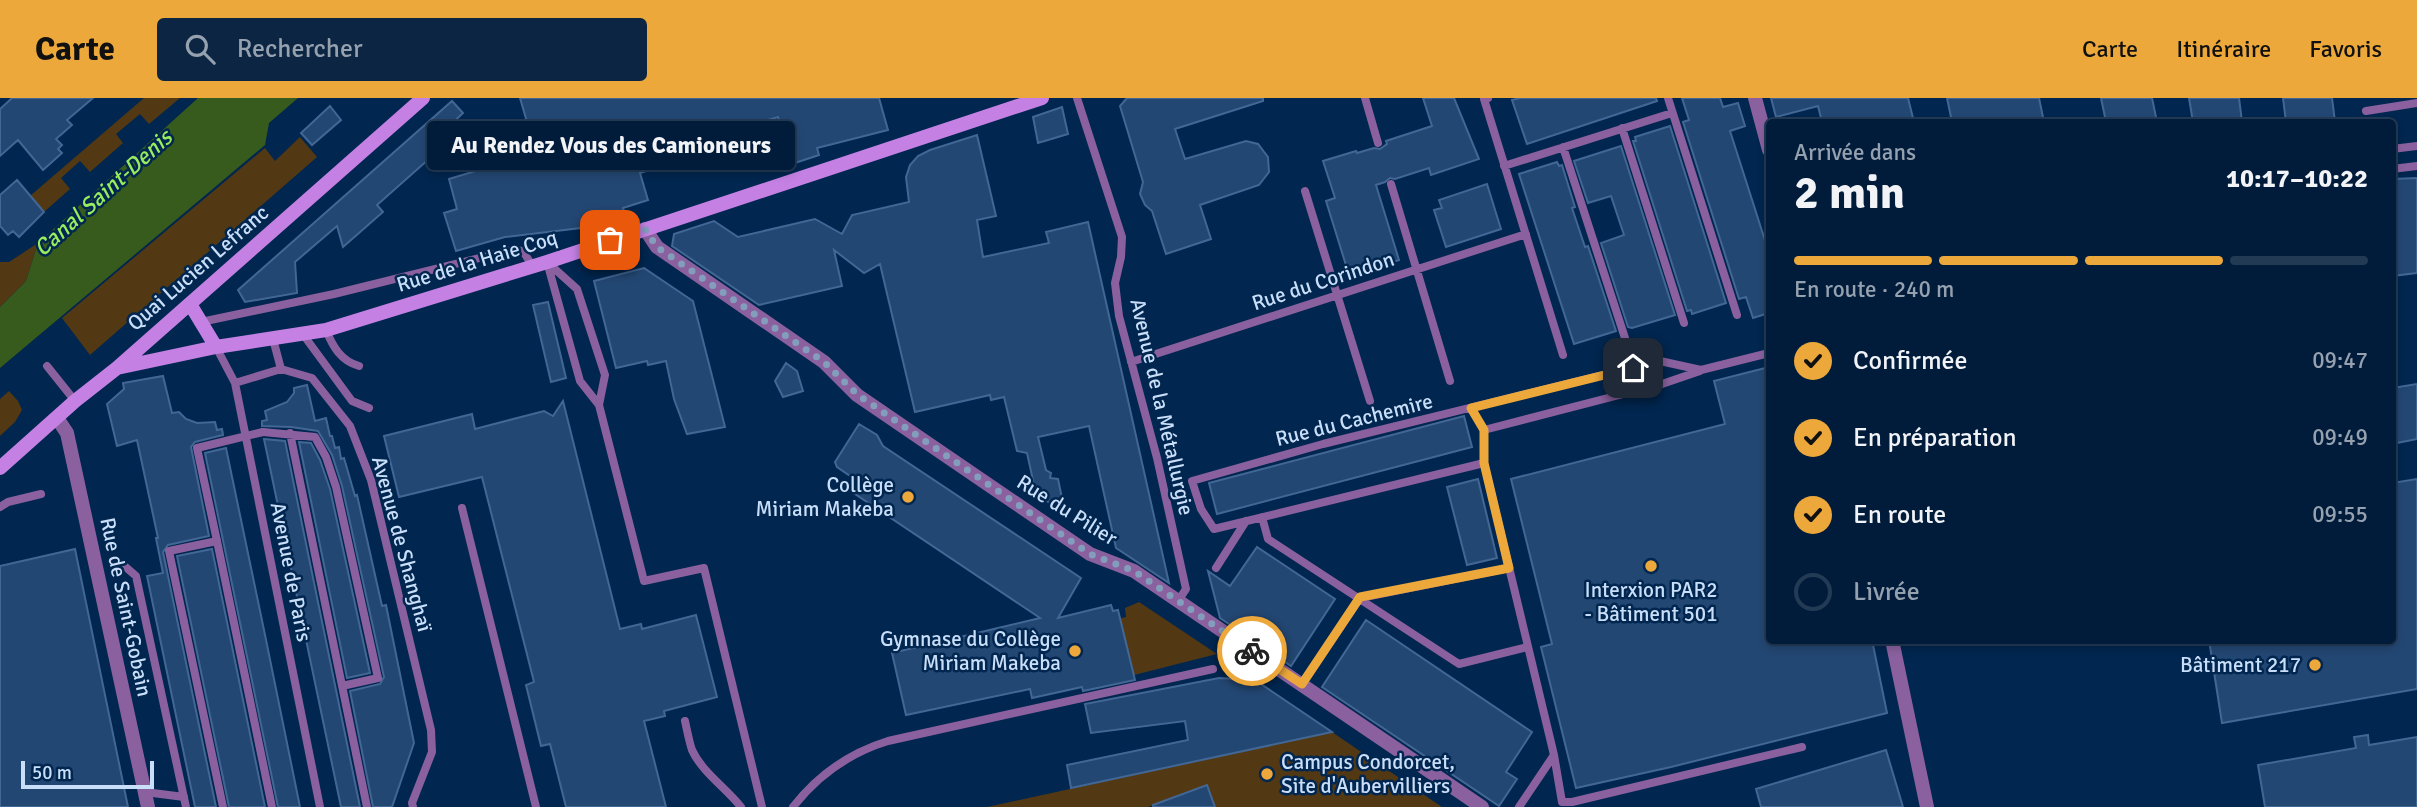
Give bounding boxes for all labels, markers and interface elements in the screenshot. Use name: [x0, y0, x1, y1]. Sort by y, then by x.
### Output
search box: [157, 18, 647, 81]
text: Carte: [35, 29, 115, 70]
icon: search: [181, 30, 219, 68]
text: Rechercher: [237, 33, 363, 65]
text: Carte: [2082, 34, 2138, 64]
text: Itinéraire: [2176, 34, 2271, 64]
text: Favoris: [2309, 34, 2382, 64]
callout: Au Rendez Vous des Camioneurs: [426, 121, 794, 170]
water label: Canal Saint-Denis: [28, 122, 180, 263]
text: Au Rendez Vous des Camioneurs: [451, 131, 771, 160]
text: Arrivée dans: [1794, 138, 1916, 167]
text: 10:17–10:22: [2226, 163, 2368, 195]
text: 2 min: [1794, 165, 1905, 221]
street label: Quai Lucien Lefranc: [122, 200, 274, 336]
pin: [580, 210, 640, 270]
icon: bag: [591, 221, 629, 259]
street label: Rue de la Haie Coq: [394, 224, 560, 298]
street label: Rue du Corindon: [1249, 246, 1397, 316]
text: En route · 240 m: [1794, 275, 1954, 304]
street label: Avenue de la Métallurgie: [1124, 296, 1200, 518]
pin: [1603, 338, 1663, 398]
icon: check: [1794, 342, 1832, 380]
text: Confirmée: [1853, 345, 1968, 377]
text: 09:47: [2312, 346, 2368, 375]
icon: home: [1614, 349, 1652, 387]
street label: Rue du Cachemire: [1273, 388, 1435, 452]
icon: check: [1794, 419, 1832, 457]
text: En préparation: [1853, 422, 2017, 454]
text: 09:49: [2312, 423, 2368, 452]
street label: Avenue de Shanghaï: [366, 453, 438, 635]
street label: Rue du Pilier: [1012, 469, 1122, 551]
place label: Collège Miriam Makeba: [756, 472, 894, 522]
marker: Collège Miriam Makeba: [900, 489, 916, 505]
icon: check: [1794, 496, 1832, 534]
text: En route: [1853, 499, 1946, 531]
street label: Avenue de Paris: [265, 500, 317, 644]
text: 09:55: [2312, 500, 2368, 529]
street label: Rue de Saint-Gobain: [94, 515, 158, 699]
marker: Interxion PAR2 - Bâtiment 501: [1643, 558, 1659, 574]
text: Livrée: [1853, 576, 1920, 608]
place label: Interxion PAR2 - Bâtiment 501: [1584, 577, 1718, 627]
courier: [1217, 616, 1287, 686]
place label: Gymnase du Collège Miriam Makeba: [880, 626, 1061, 676]
icon: bike: [1233, 632, 1271, 670]
marker: Gymnase du Collège Miriam Makeba: [1067, 643, 1083, 659]
place label: Bâtiment 217: [2180, 652, 2301, 678]
marker: Bâtiment 217: [2307, 657, 2323, 673]
place label: Campus Condorcet, Site d'Aubervilliers: [1281, 749, 1455, 799]
scale bar: [21, 758, 154, 790]
text: 50 m: [32, 761, 72, 785]
marker: Campus Condorcet, Site d'Aubervilliers: [1259, 766, 1275, 782]

